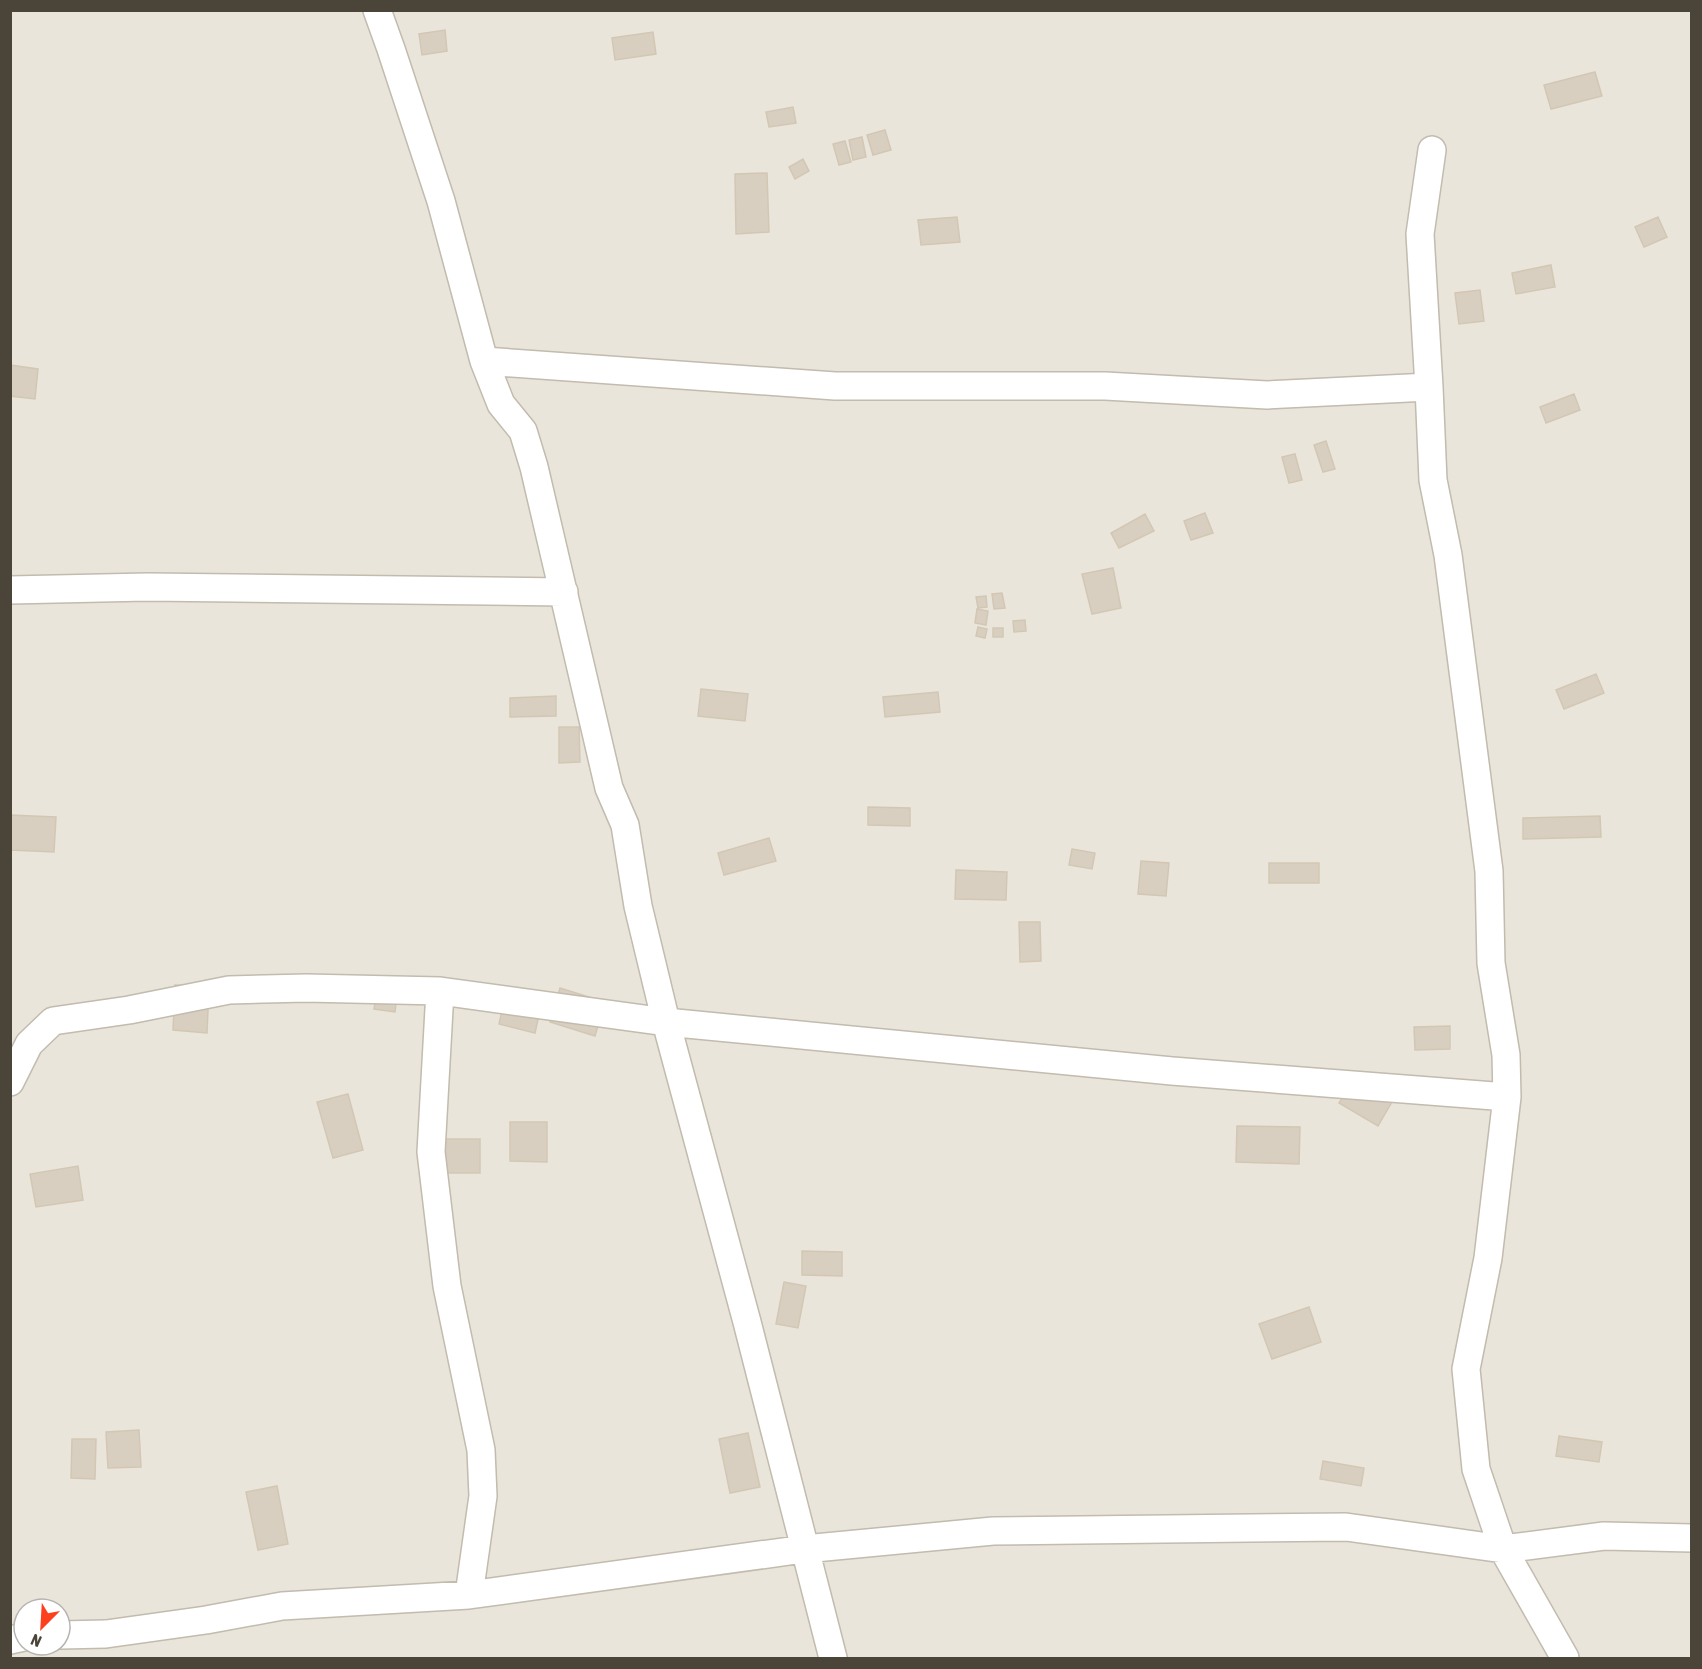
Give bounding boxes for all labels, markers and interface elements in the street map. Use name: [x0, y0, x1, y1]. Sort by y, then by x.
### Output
north arrow: [12, 1597, 72, 1657]
text: N: [28, 1631, 44, 1651]

